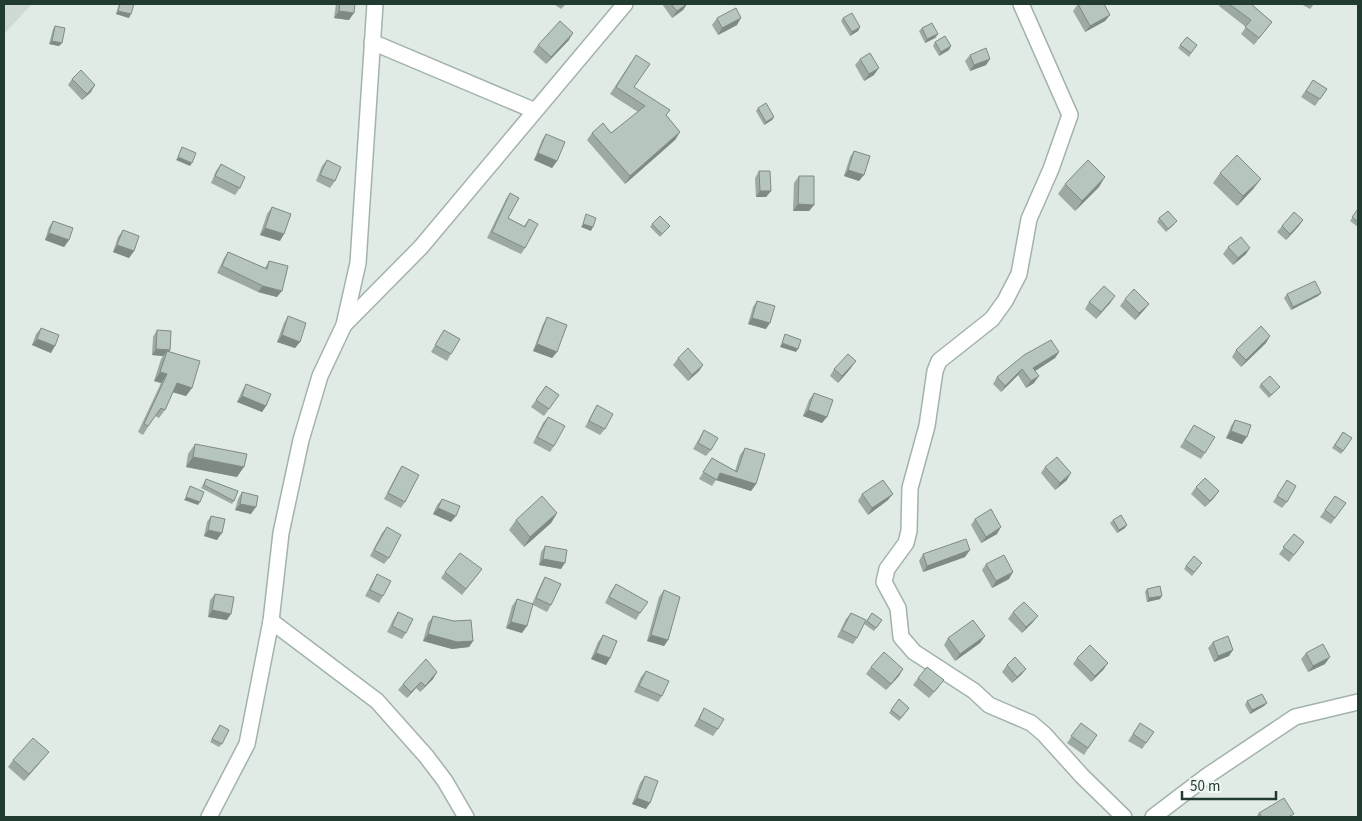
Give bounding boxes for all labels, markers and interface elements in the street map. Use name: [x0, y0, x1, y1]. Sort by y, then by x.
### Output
scale bar: [1182, 768, 1276, 800]
text: 50 m: [1190, 776, 1220, 797]

